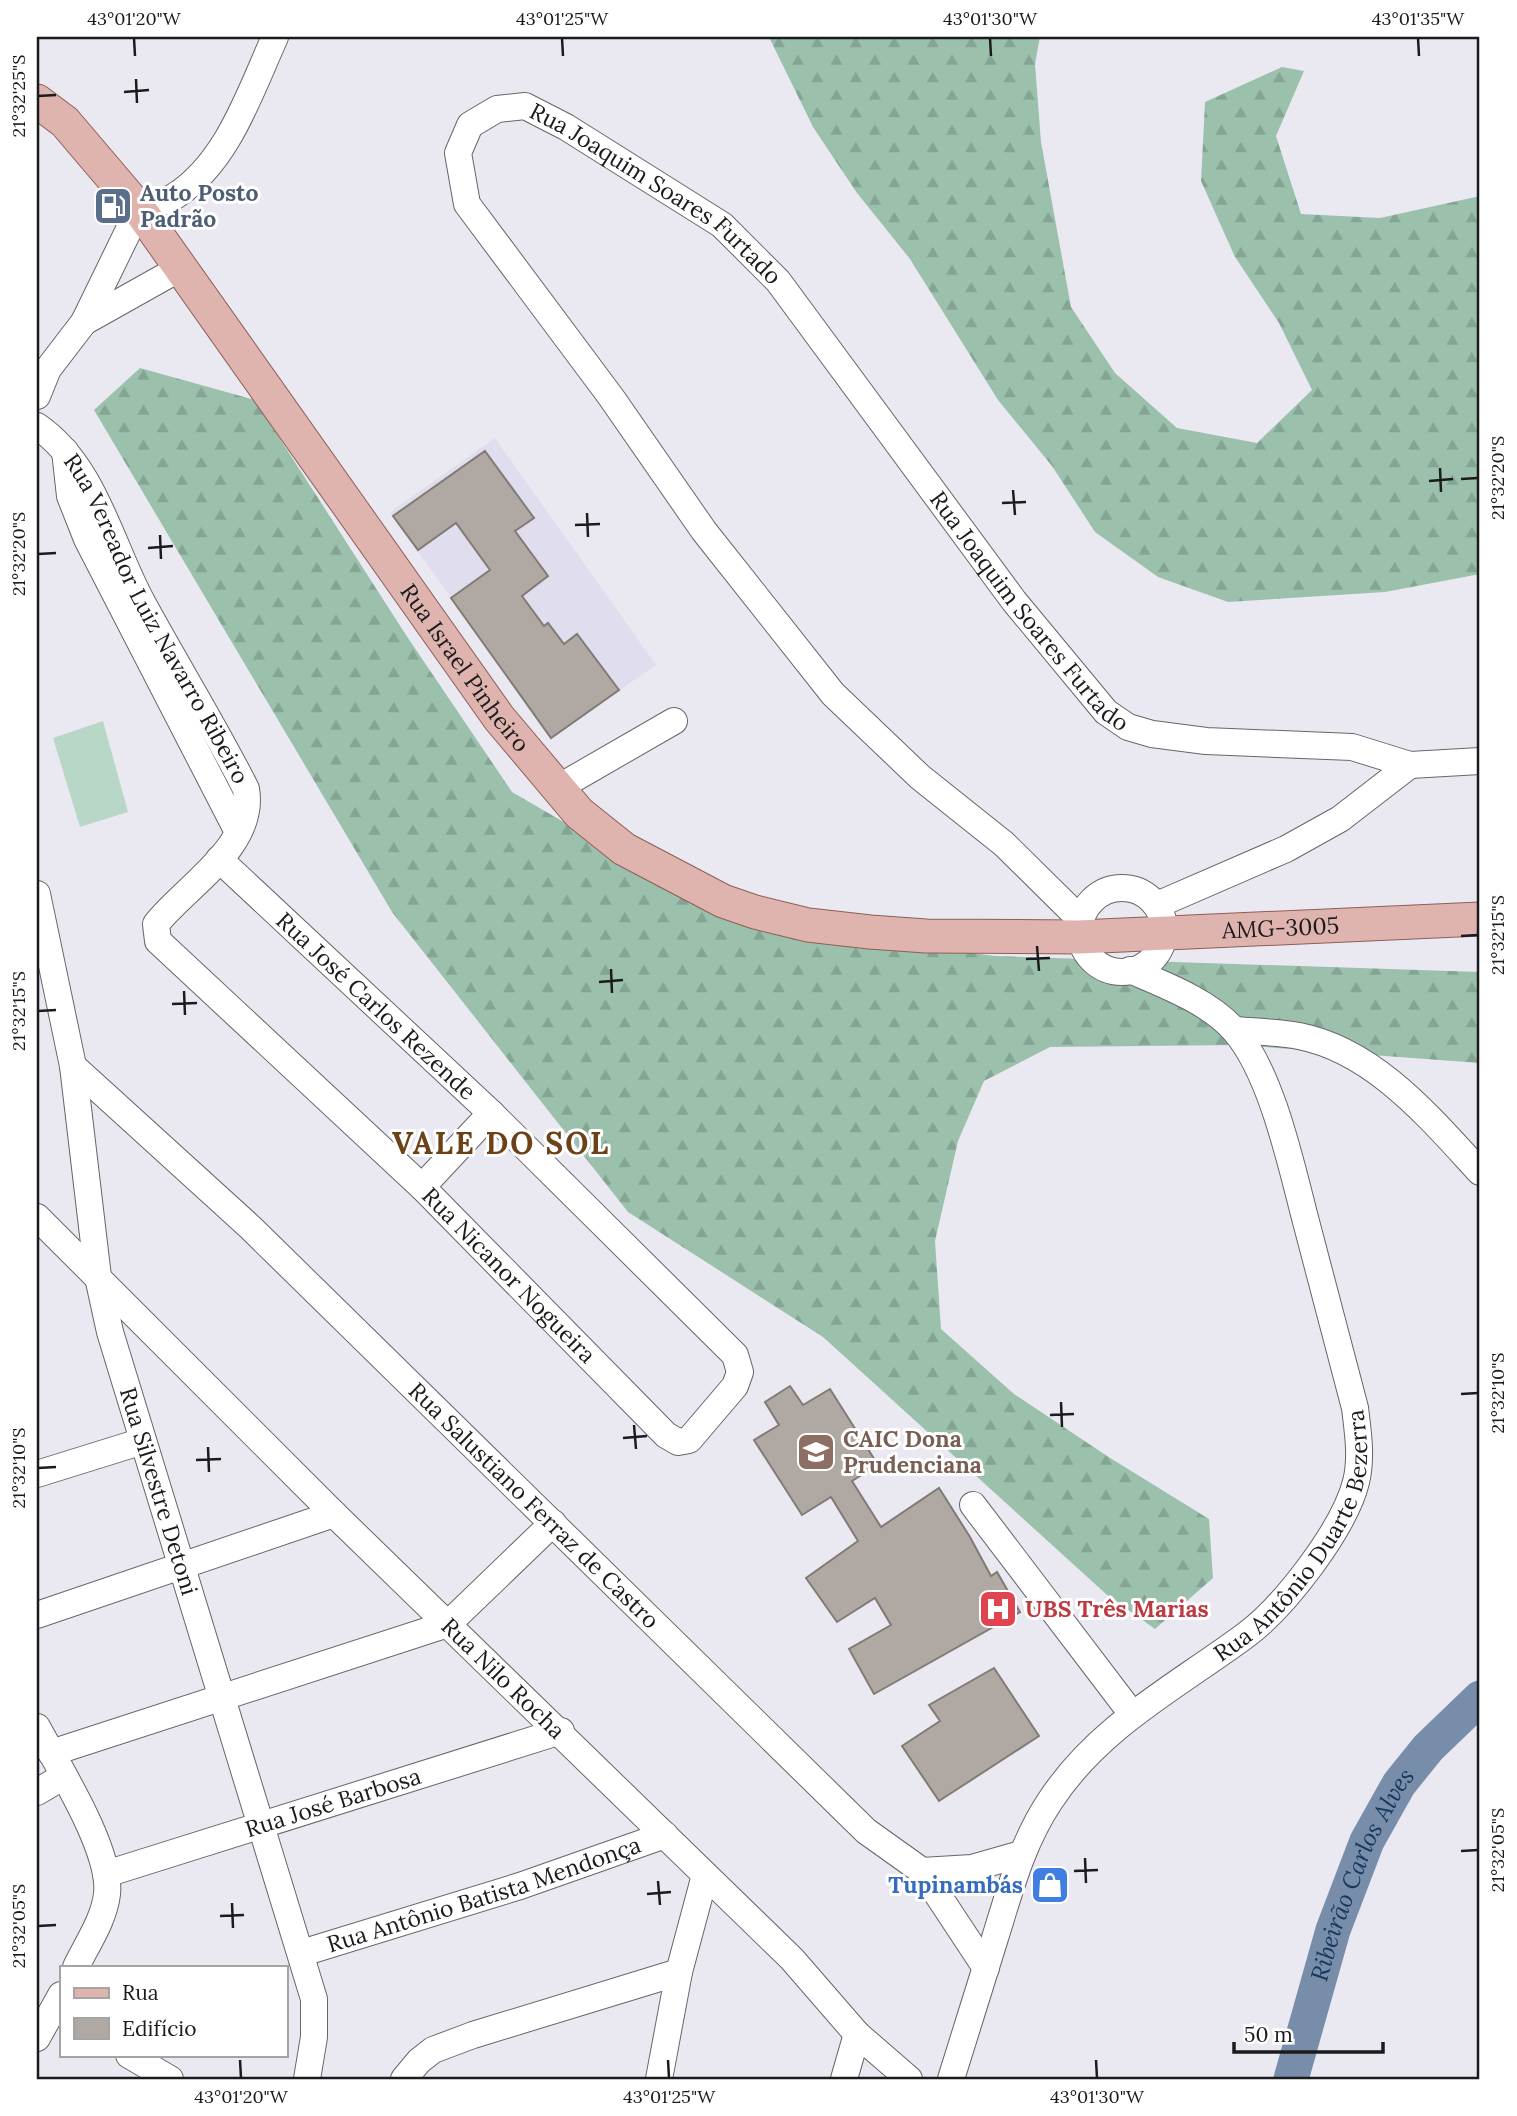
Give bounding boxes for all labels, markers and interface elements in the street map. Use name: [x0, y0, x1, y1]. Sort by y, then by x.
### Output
text: 43°01'20"W: [87, 7, 182, 30]
text: 43°01'25"W: [516, 7, 609, 30]
text: 43°01'30"W: [943, 7, 1038, 30]
text: 43°01'35"W: [1372, 7, 1465, 30]
text: 21°32'25"S: [7, 55, 30, 137]
street label: Rua Joaquim Soares Furtado: [525, 96, 788, 290]
place label: Auto Posto Padrão: [140, 178, 259, 233]
fuel station icon: Auto Posto Padrão: [92, 185, 134, 227]
text: 21°32'20"S: [1486, 436, 1509, 520]
street label: Rua Vereador Luiz Navarro Ribeiro: [58, 447, 256, 788]
street label: Rua Joaquim Soares Furtado: [924, 485, 1135, 737]
text: 21°32'20"S: [7, 512, 30, 596]
street label: Rua Israel Pinheiro: [394, 578, 536, 758]
text: 21°32'15"S: [1486, 895, 1509, 975]
street label: Rua José Carlos Rezende: [271, 906, 482, 1106]
street label: AMG-3005: [1220, 910, 1340, 945]
text: 21°32'15"S: [7, 971, 30, 1051]
district label: VALE DO SOL: [392, 1124, 610, 1162]
street label: Rua Nicanor Nogueira: [416, 1181, 602, 1369]
text: 21°32'10"S: [1486, 1352, 1509, 1434]
street label: Rua Salustiano Ferraz de Castro: [403, 1376, 666, 1634]
street label: Rua Silvestre Detoni: [114, 1384, 205, 1599]
street label: Rua Antônio Duarte Bezerra: [1208, 1408, 1373, 1668]
place label: CAIC Dona Prudenciana: [843, 1424, 982, 1479]
text: 21°32'10"S: [7, 1427, 30, 1509]
school or university icon: CAIC Dona Prudenciana: [795, 1431, 837, 1473]
hospital icon: UBS Três Marias: [977, 1588, 1019, 1630]
place label: UBS Três Marias: [1025, 1594, 1209, 1623]
street label: Rua Nilo Rocha: [436, 1611, 572, 1745]
street label: Rua José Barbosa: [241, 1761, 425, 1843]
water label: Ribeirão Carlos Alves: [1303, 1761, 1421, 1985]
text: 21°32'05"S: [1486, 1808, 1509, 1892]
street label: Rua Antônio Batista Mendonça: [323, 1830, 645, 1958]
shop icon: Tupinambás: [1029, 1864, 1071, 1906]
place label: Tupinambás: [888, 1870, 1023, 1899]
text: 21°32'05"S: [7, 1884, 30, 1968]
legend: [60, 1966, 287, 2056]
text: Rua: [122, 1979, 159, 2006]
scale bar: [1234, 2011, 1382, 2055]
text: Edifício: [122, 2015, 197, 2042]
text: 50 m: [1244, 2021, 1293, 2048]
text: 43°01'20"W: [194, 2085, 289, 2108]
text: 43°01'25"W: [623, 2085, 716, 2108]
text: 43°01'30"W: [1050, 2085, 1145, 2108]

